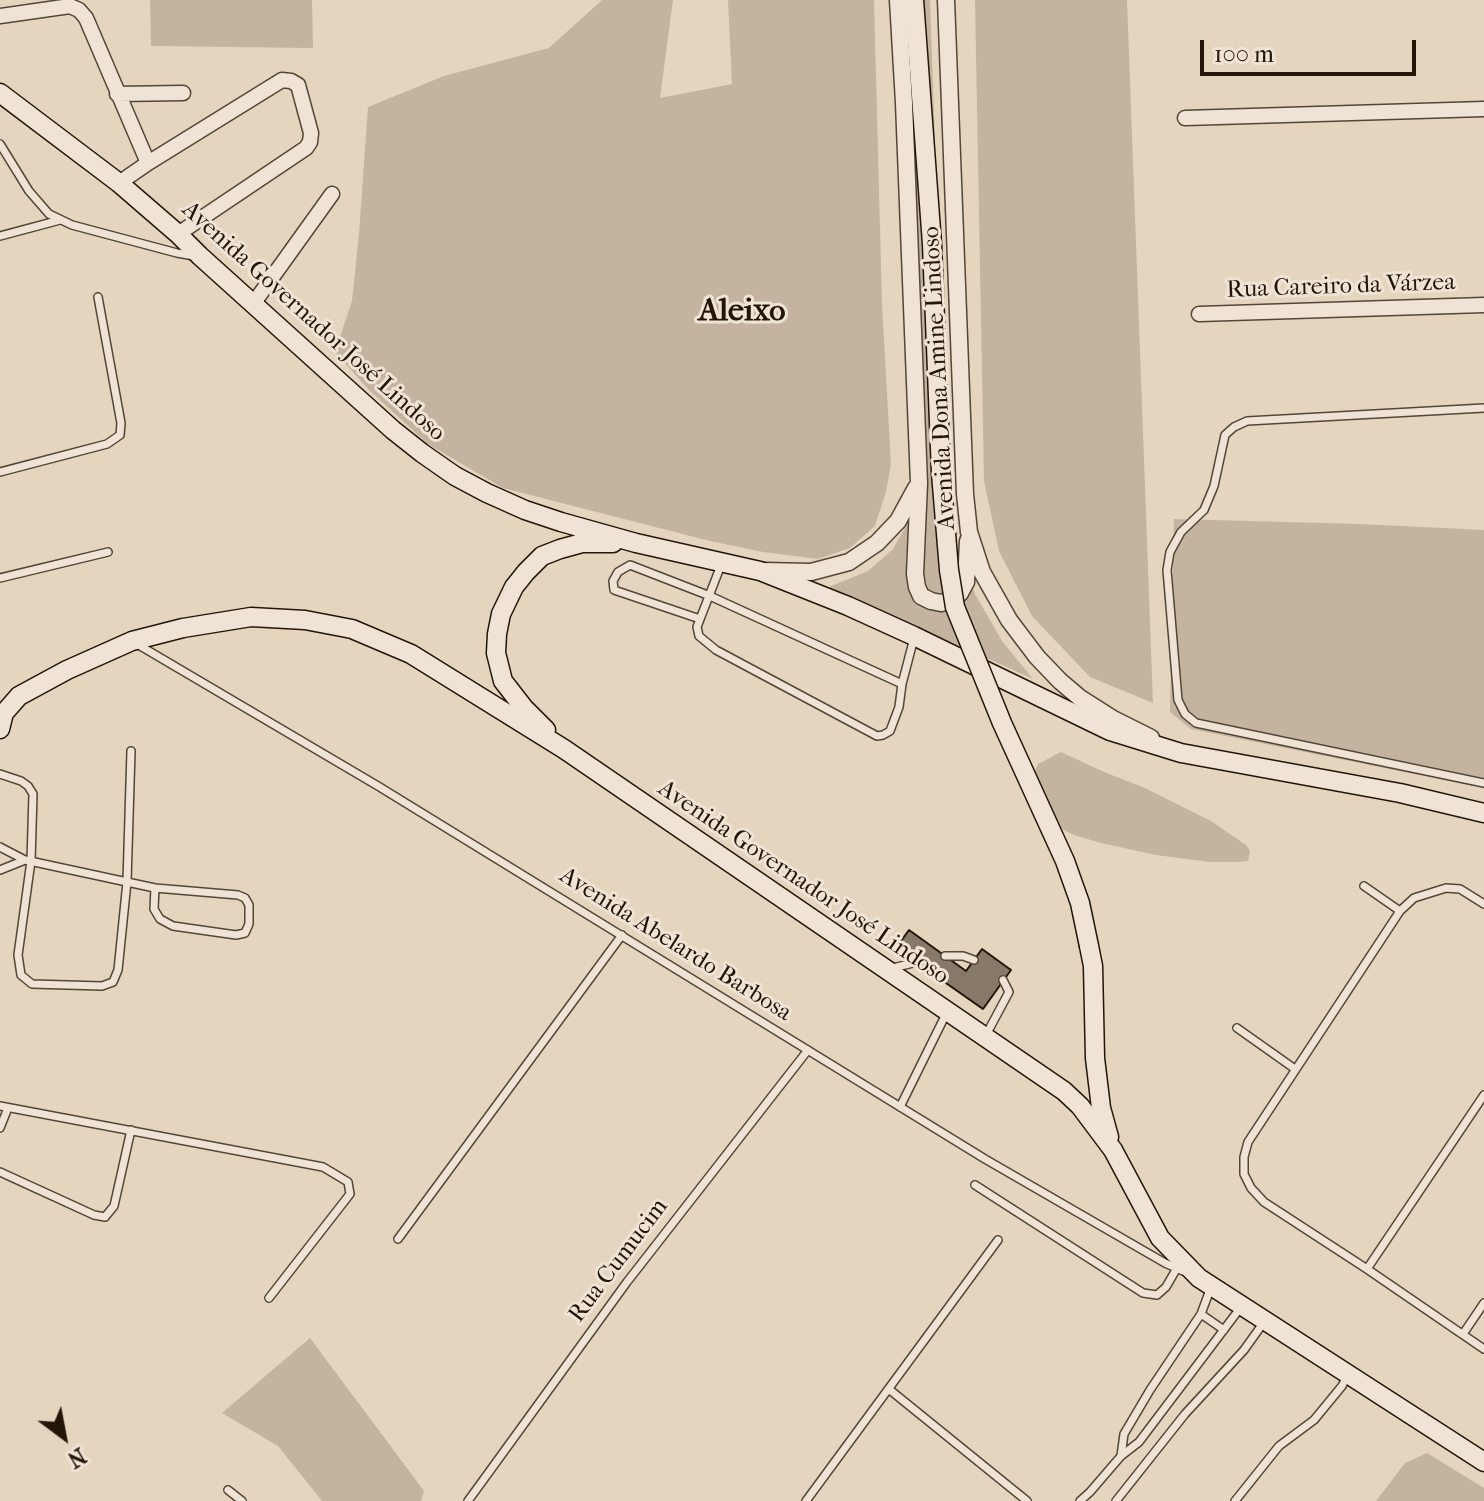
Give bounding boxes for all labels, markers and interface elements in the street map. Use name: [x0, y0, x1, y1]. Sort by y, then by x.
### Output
scale bar: [1204, 24, 1420, 74]
text: 100 m: [1214, 40, 1274, 68]
street label: Avenida Governador José Lindoso: [175, 196, 451, 448]
street label: Avenida Dona Amine Lindoso: [918, 225, 962, 531]
street label: Rua Careiro da Várzea: [1226, 269, 1456, 305]
district label: Aleixo: [699, 293, 785, 331]
street label: Avenida Governador José Lindoso: [652, 775, 954, 991]
street label: Avenida Abelardo Barbosa: [554, 862, 796, 1028]
street label: Rua Cumucim: [563, 1193, 675, 1329]
north arrow: [24, 1397, 104, 1477]
text: N: [63, 1442, 91, 1473]

